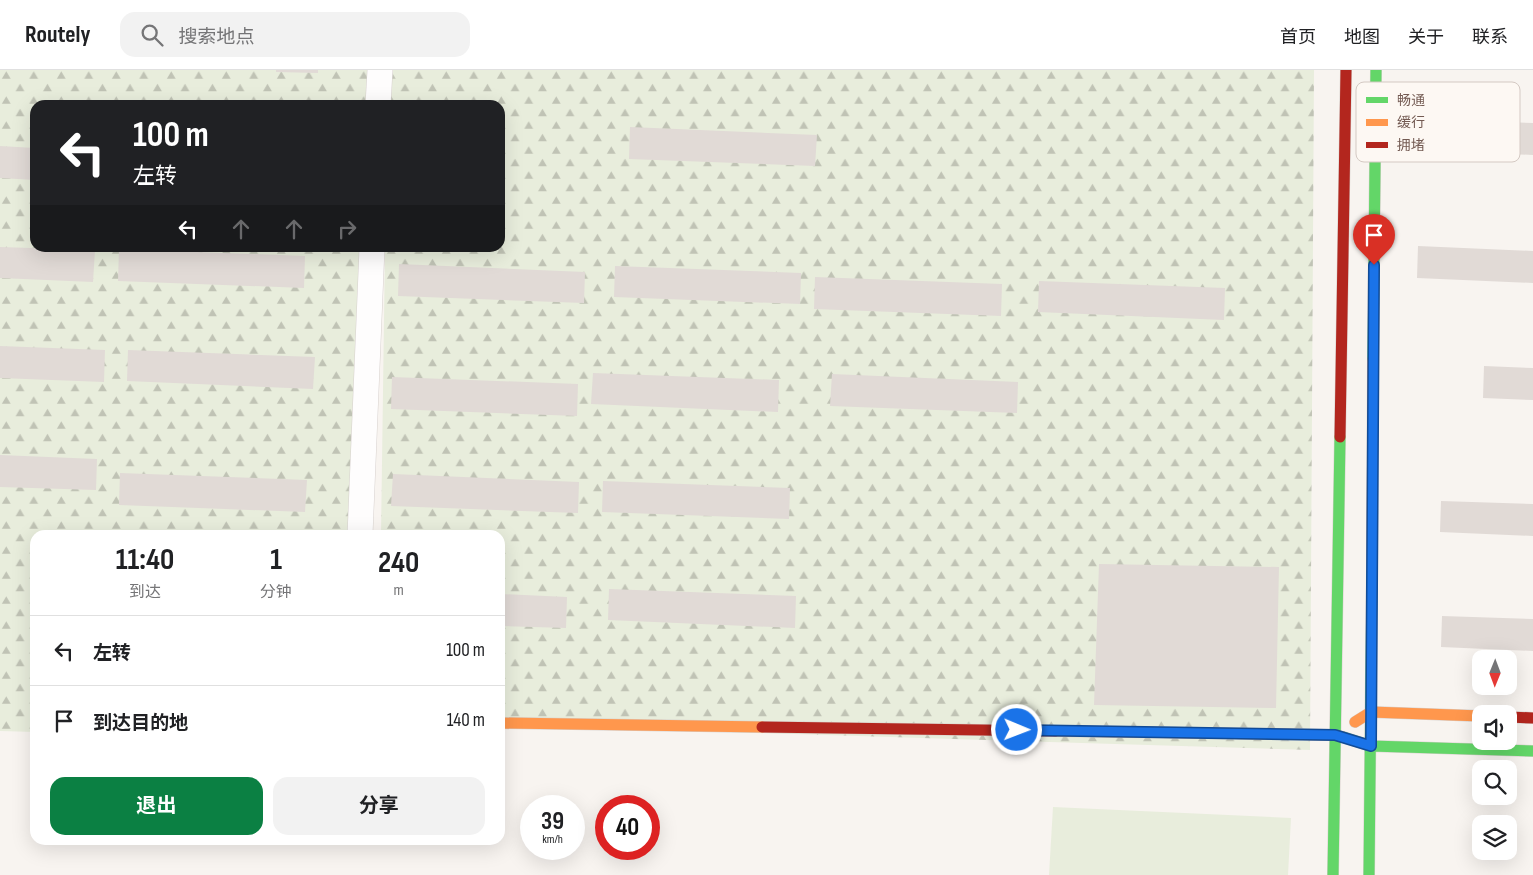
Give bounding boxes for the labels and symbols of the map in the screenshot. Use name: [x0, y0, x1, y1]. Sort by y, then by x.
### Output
legend: [1356, 82, 1520, 162]
text: 畅通: [1397, 92, 1425, 109]
text: 缓行: [1397, 114, 1425, 131]
text: 拥堵: [1397, 137, 1425, 154]
pin: [1353, 214, 1395, 265]
north arrow: [1472, 650, 1518, 695]
position arrow: [990, 703, 1042, 755]
speed limit sign: 40: [595, 795, 660, 860]

